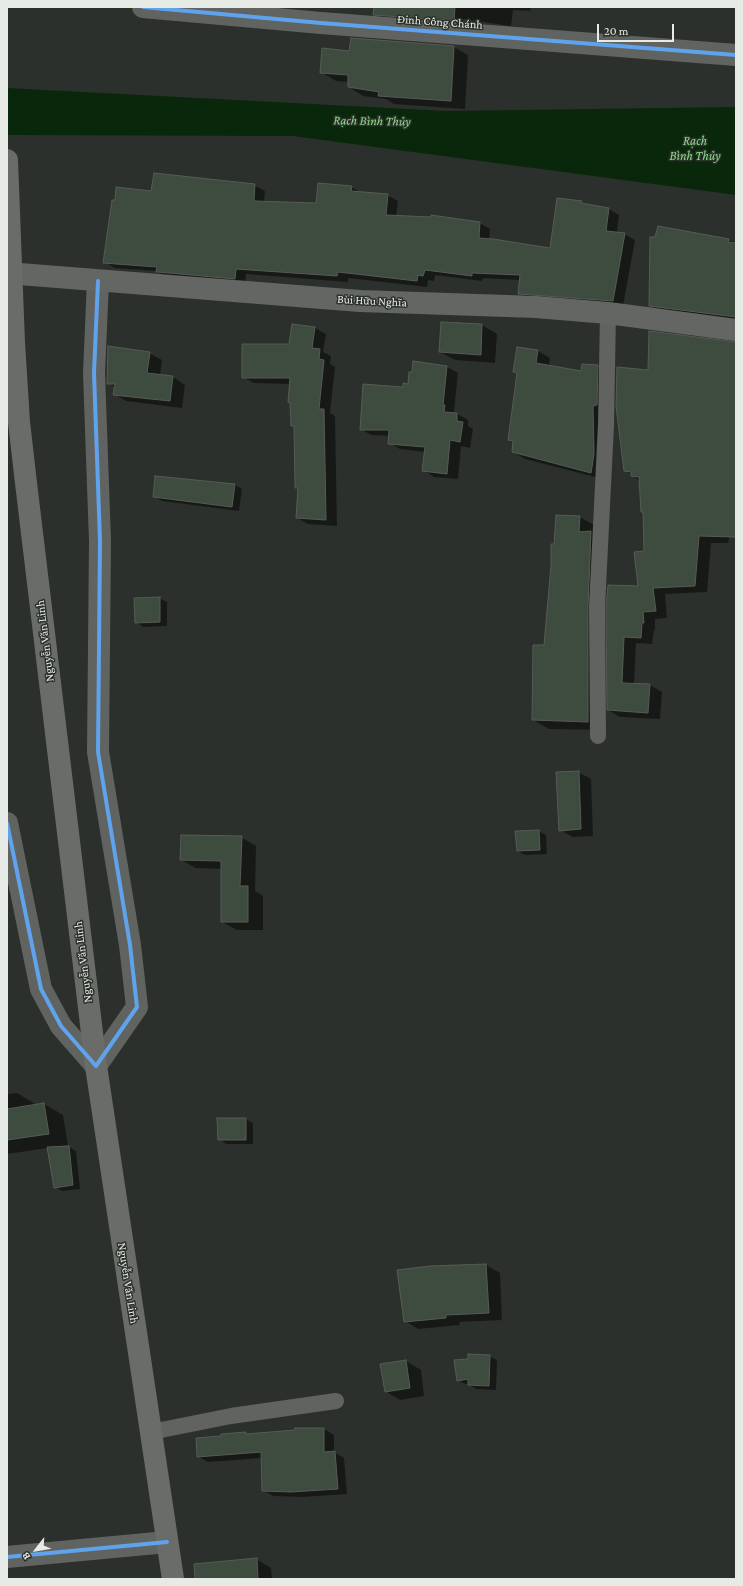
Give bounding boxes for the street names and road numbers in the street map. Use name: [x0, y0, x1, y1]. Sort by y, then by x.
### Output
street label: Đinh Công Chánh: [397, 12, 483, 32]
street label: Bùi Hữu Nghĩa: [337, 292, 407, 310]
street label: Nguyễn Văn Linh: [33, 599, 57, 683]
street label: Nguyễn Văn Linh: [71, 920, 95, 1004]
street label: Nguyễn Văn Linh: [114, 1241, 142, 1325]

